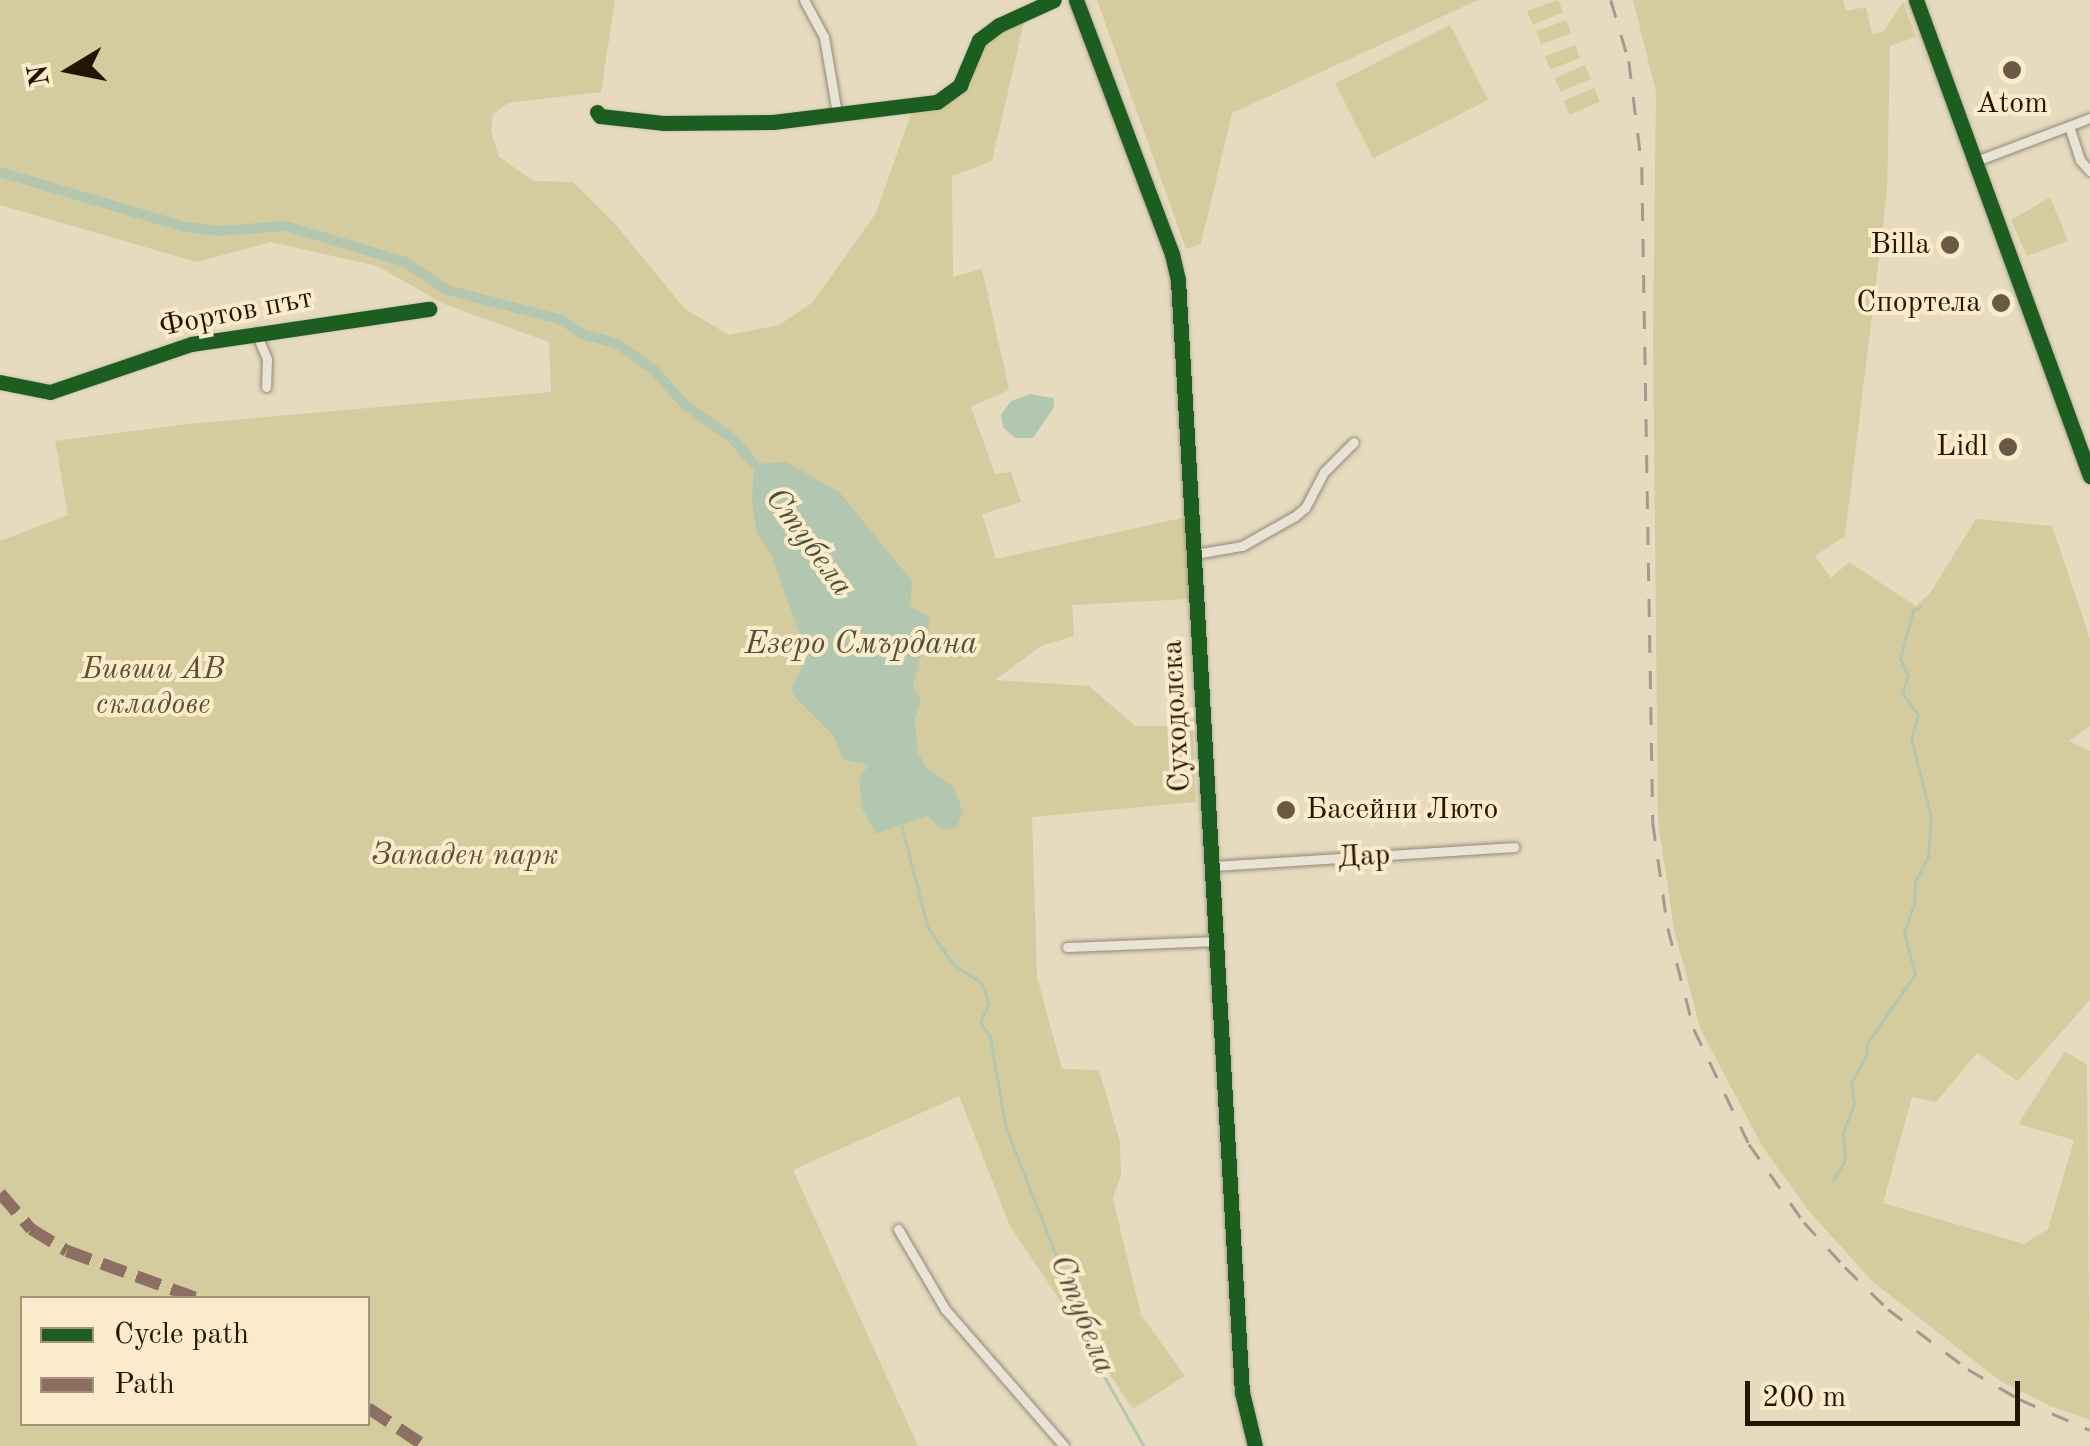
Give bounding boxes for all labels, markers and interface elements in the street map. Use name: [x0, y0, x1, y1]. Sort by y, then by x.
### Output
north arrow: [20, 20, 120, 120]
marker: Atom: [2001, 59, 2023, 81]
text: N: [25, 62, 56, 88]
place label: Atom: [1976, 86, 2048, 122]
place label: Billa: [1870, 227, 1930, 263]
marker: Billa: [1939, 234, 1961, 256]
street label: Фортов път: [156, 280, 316, 346]
place label: Спортела: [1856, 285, 1981, 321]
marker: Спортела: [1990, 292, 2012, 314]
place label: Lidl: [1936, 429, 1988, 465]
marker: Lidl: [1997, 436, 2019, 458]
water label: Стубела: [756, 481, 860, 605]
water label: Езеро Смърдана: [744, 626, 978, 664]
street label: Суходолска: [1155, 639, 1199, 793]
park label: Бивши АВ складове: [82, 652, 224, 722]
place label: Басейни Люто: [1306, 792, 1498, 828]
marker: Басейни Люто: [1275, 799, 1297, 821]
park label: Западен парк: [372, 838, 558, 874]
street label: Дар: [1337, 838, 1391, 876]
water label: Стубела: [1040, 1250, 1122, 1380]
legend: [20, 1296, 370, 1426]
text: Cycle path: [114, 1320, 249, 1350]
scale bar: [1750, 1361, 2025, 1423]
text: Path: [114, 1370, 175, 1400]
text: 200 m: [1762, 1383, 1846, 1413]

